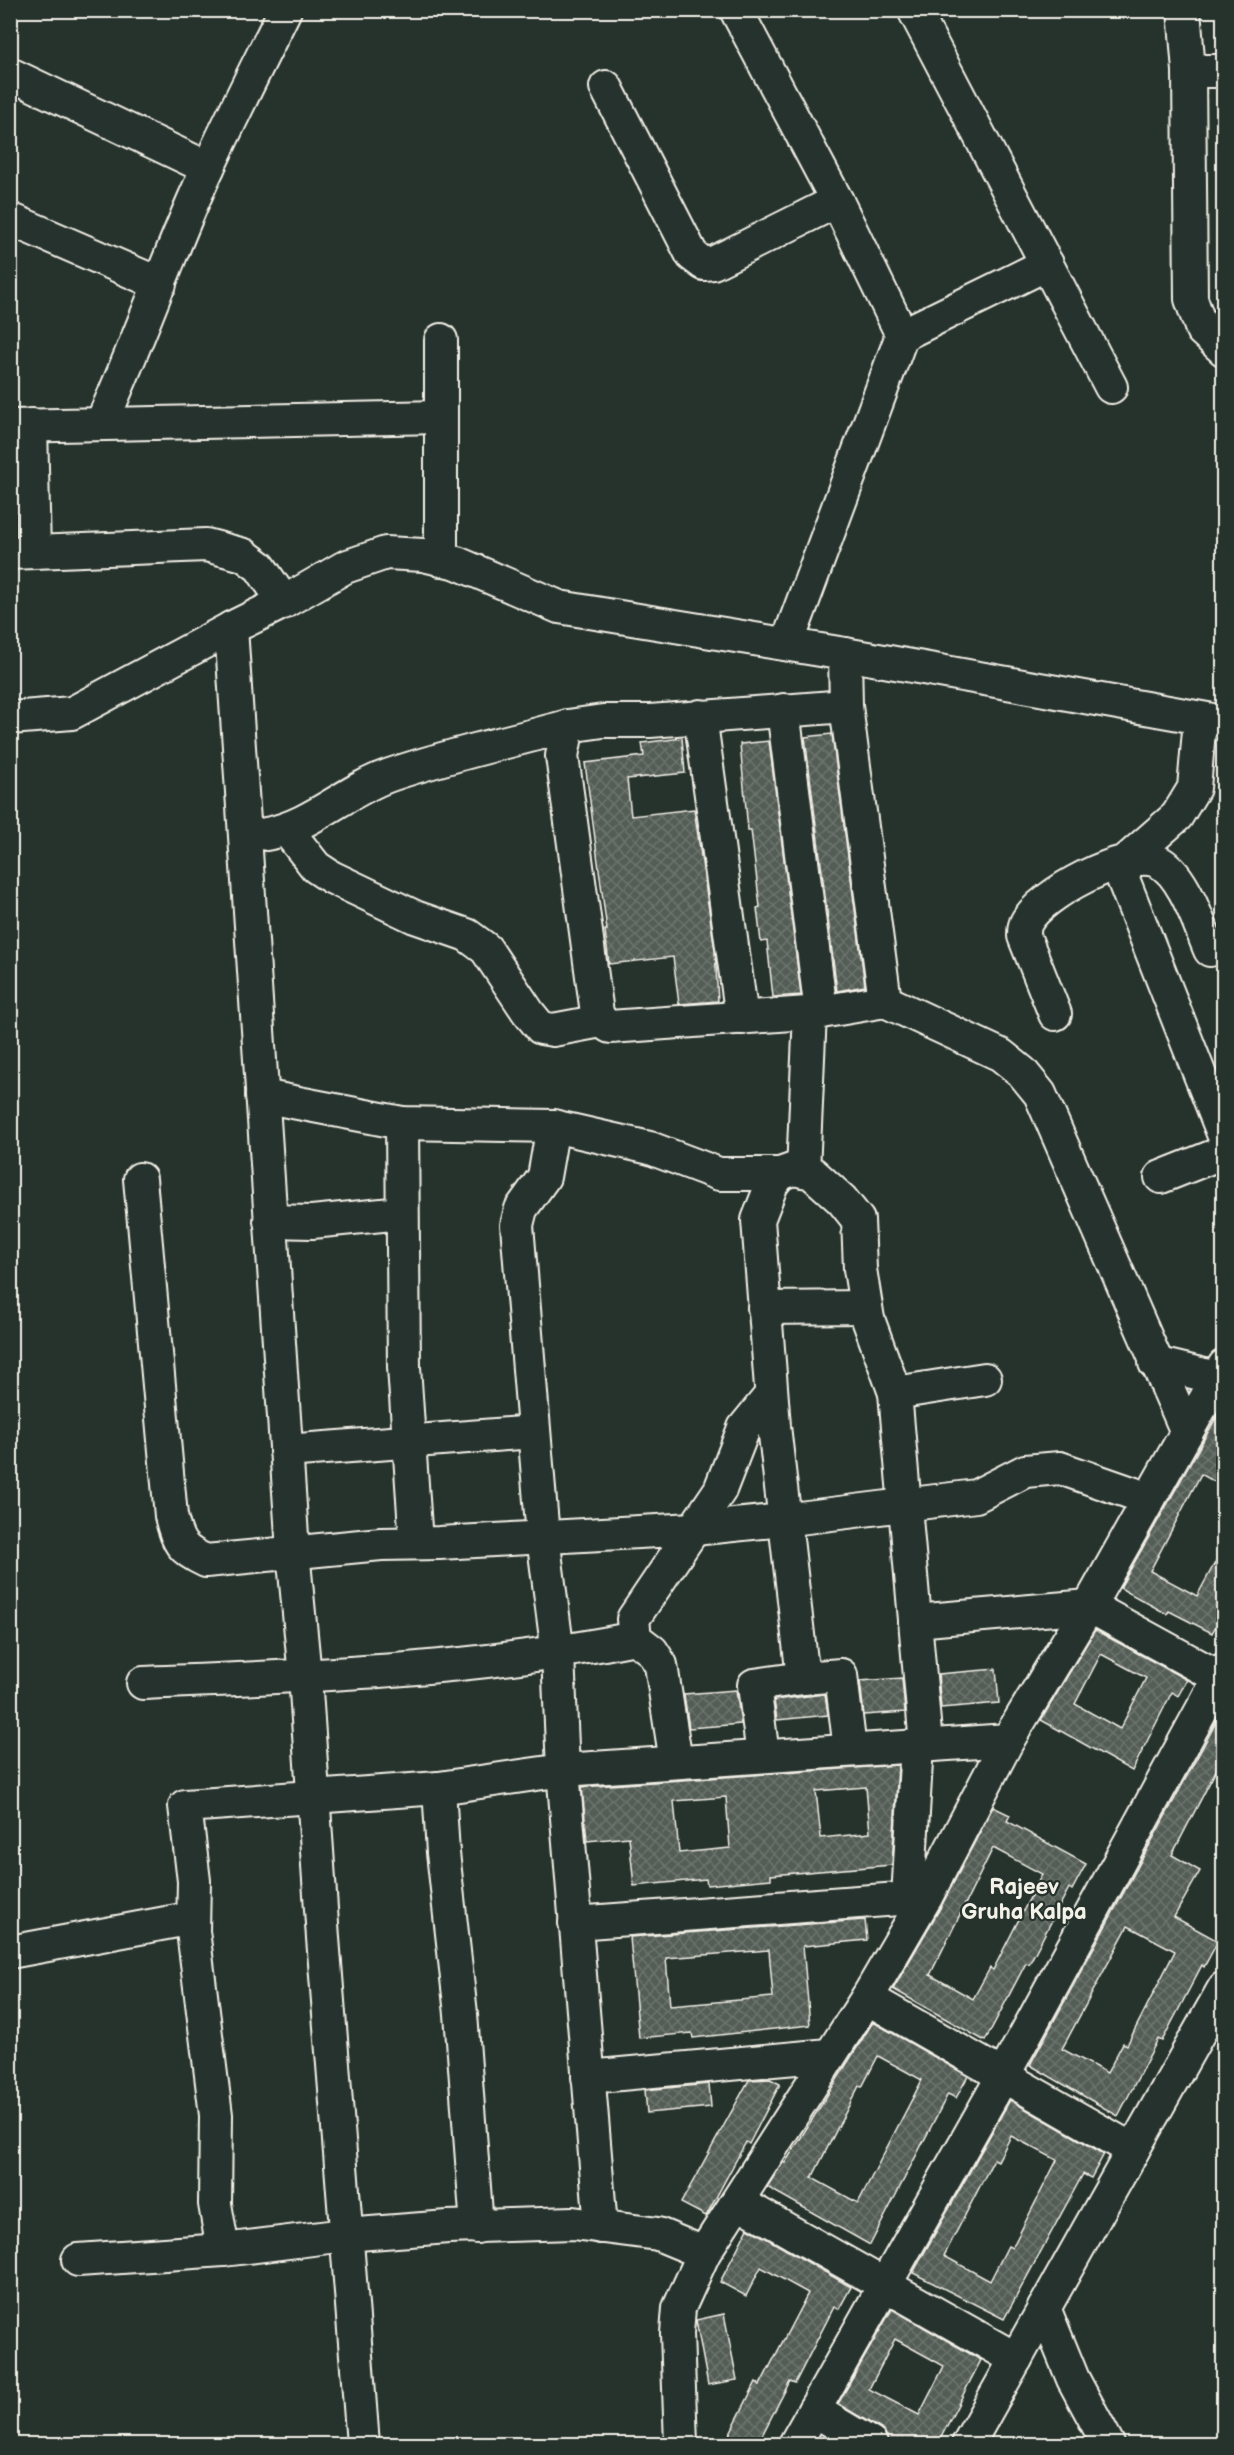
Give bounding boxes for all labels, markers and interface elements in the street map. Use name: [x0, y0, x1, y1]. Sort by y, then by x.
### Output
district label: Rajeev Gruha Kalpa: [961, 1874, 1087, 1926]

